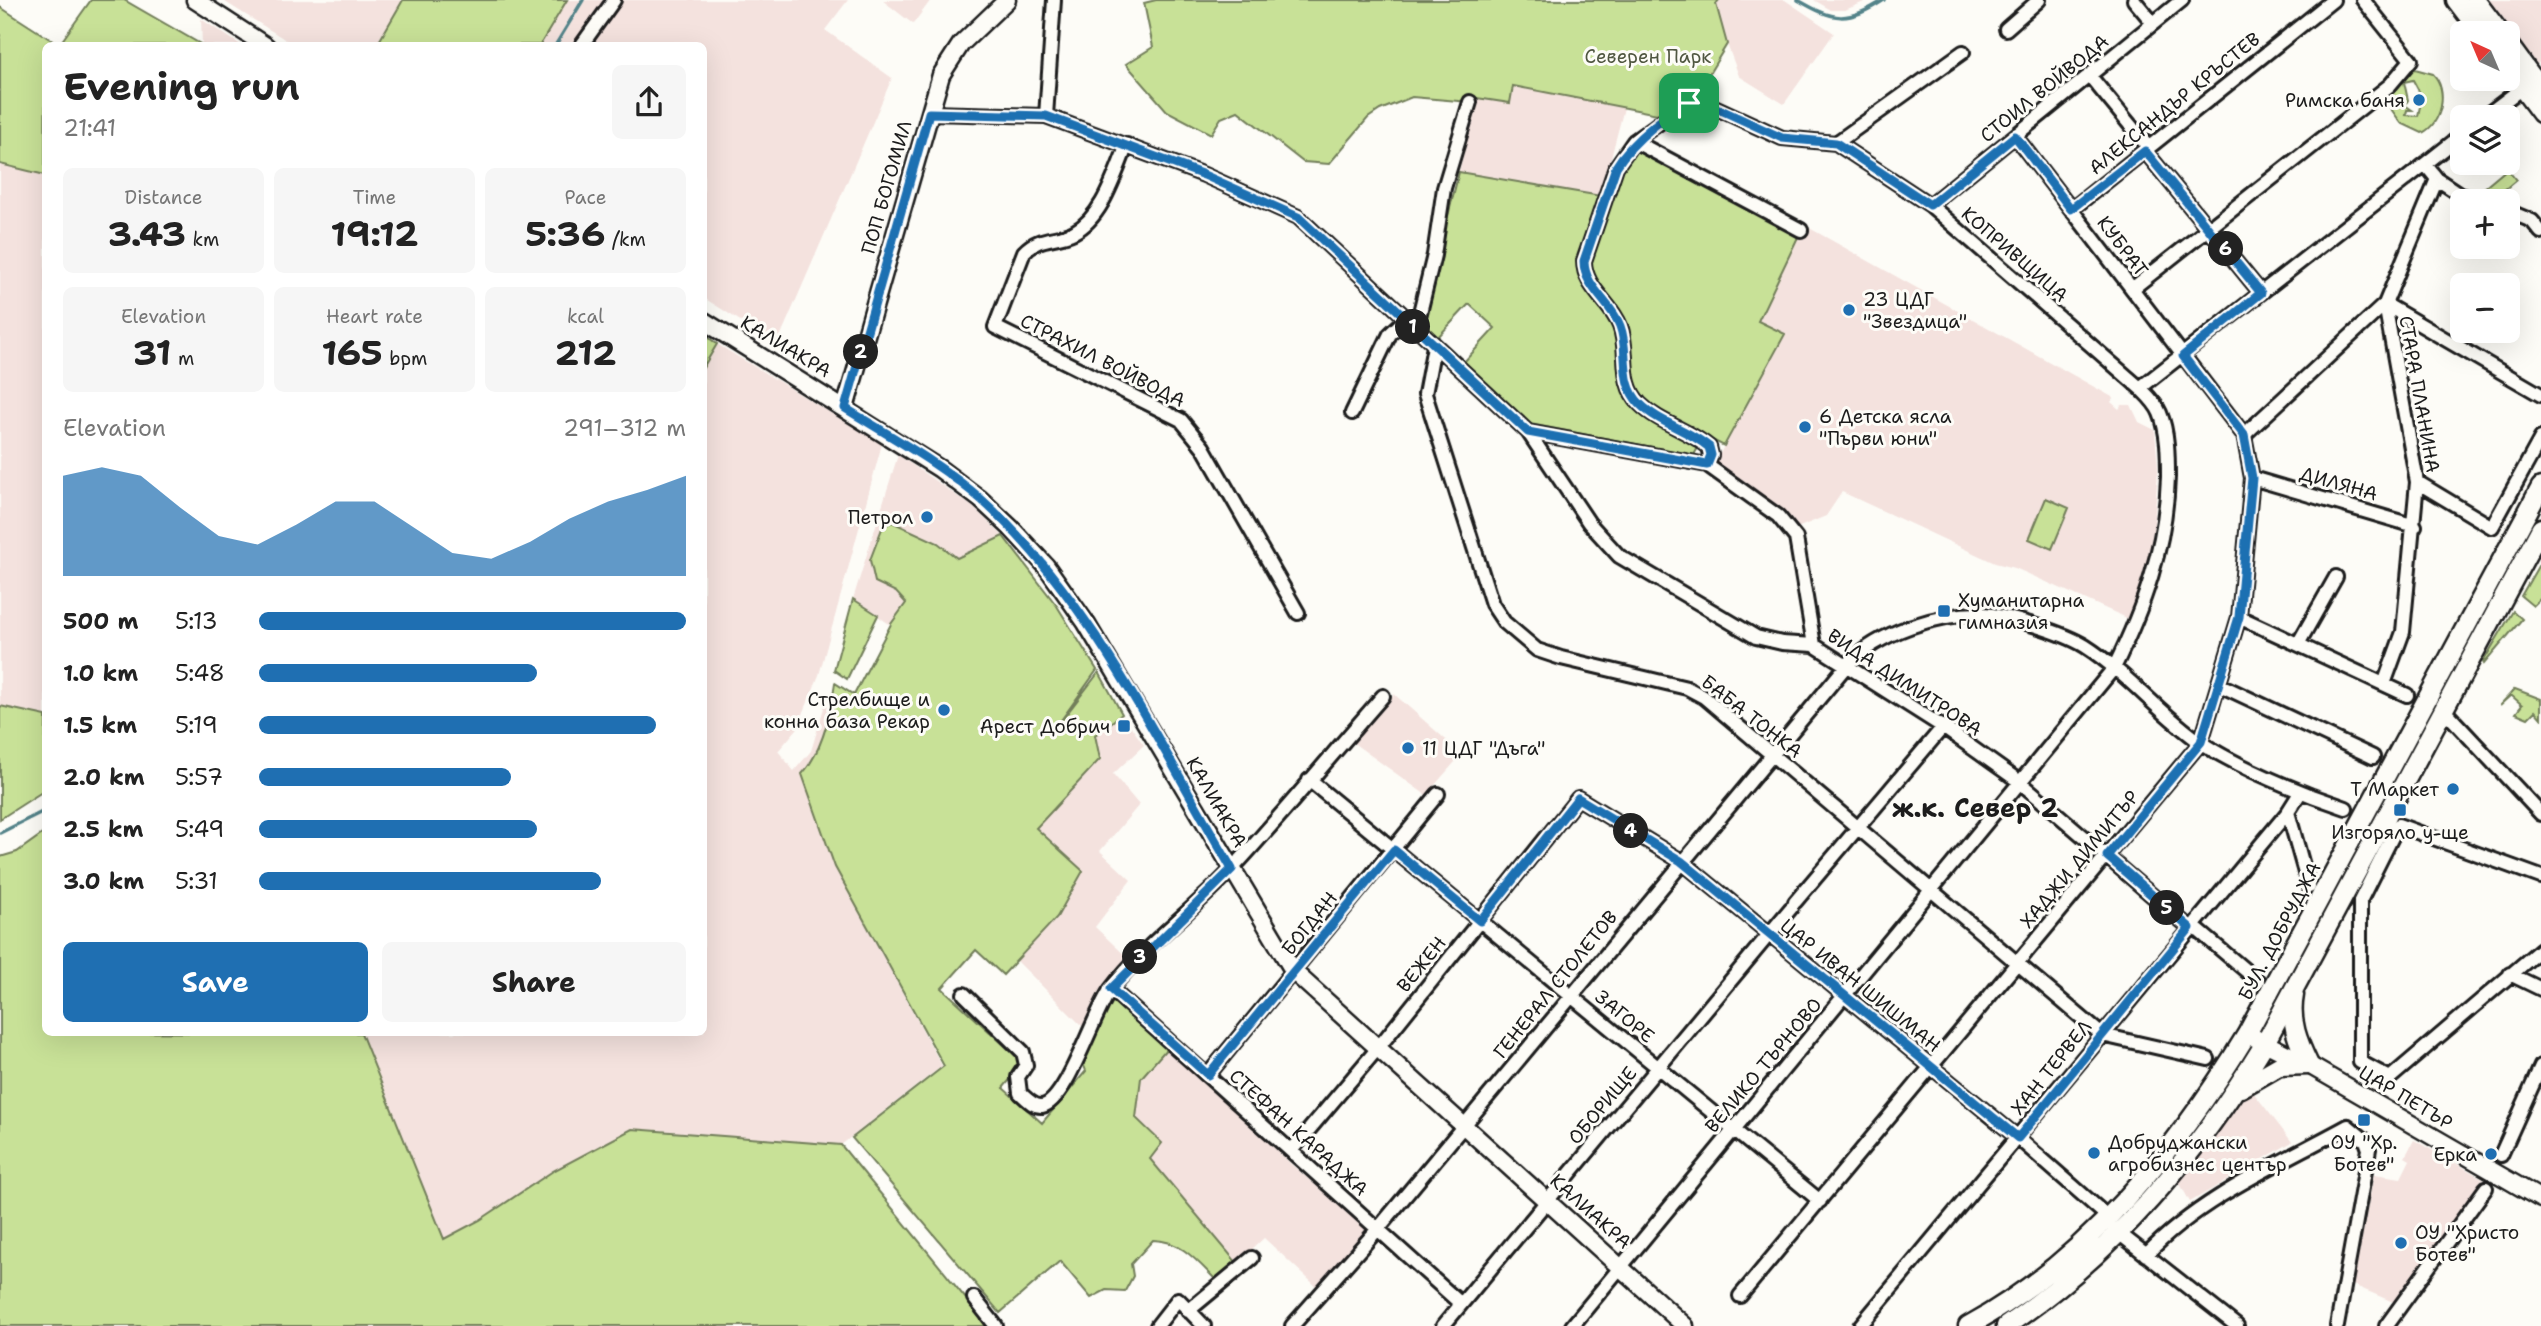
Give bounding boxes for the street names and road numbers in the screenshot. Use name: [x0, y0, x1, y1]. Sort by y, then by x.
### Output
street label: АЛЕКСАНДЪР КРЪСТЕВ: [2083, 26, 2265, 180]
street label: СТОИЛ ВОЙВОДА: [1975, 29, 2114, 148]
street label: ПОП БОГОМИЛ: [855, 117, 918, 257]
street label: КОПРИВЩИЦА: [1956, 201, 2073, 308]
street label: КУБРАТ: [2092, 211, 2154, 282]
street label: СТРАХИЛ ВОЙВОДА: [1016, 308, 1190, 413]
street label: КАЛИАКРА: [736, 310, 836, 383]
street label: СТАРА ПЛАНИНА: [2393, 314, 2446, 475]
street label: ДИЛЯНА: [2297, 461, 2381, 507]
street label: ВИДА ДИМИТРОВА: [1823, 623, 1987, 742]
street label: БАБА ТОНКА: [1696, 669, 1807, 764]
street label: КАЛИАКРА: [1180, 752, 1253, 852]
street label: ХАДЖИ ДИМИТЪР: [2014, 785, 2144, 933]
street label: БУЛ. ДОБРУДЖА: [2232, 857, 2327, 1005]
street label: БОГДАН: [1276, 886, 1343, 961]
street label: ГЕНЕРАЛ СТОЛЕТОВ: [1488, 905, 1623, 1064]
street label: ЦАР ИВАН ШИШМАН: [1775, 913, 1946, 1058]
street label: ВЕЖЕН: [1391, 931, 1452, 998]
street label: ЗАГОРЕ: [1590, 984, 1660, 1049]
street label: ВЕЛИКО ТЪРНОВО: [1699, 992, 1827, 1138]
street label: ХАН ТЕРВЕЛ: [2005, 1015, 2097, 1120]
street label: ЦАР ПЕТЪР: [2354, 1060, 2457, 1135]
street label: ОБОРИЩЕ: [1562, 1061, 1642, 1150]
street label: СТЕФАН КАРАДЖА: [1224, 1063, 1373, 1201]
street label: КАЛИАКРА: [1545, 1168, 1637, 1255]

